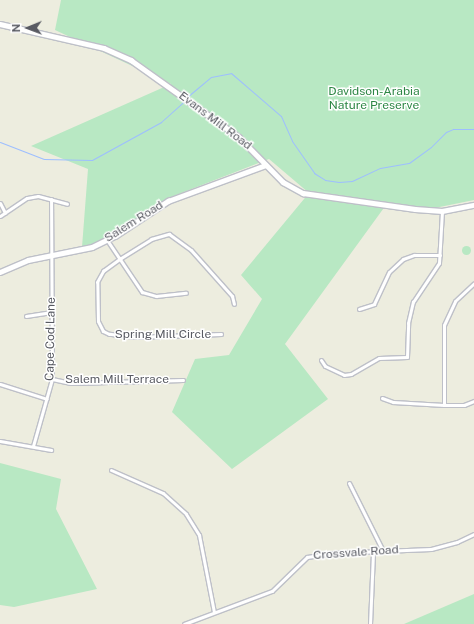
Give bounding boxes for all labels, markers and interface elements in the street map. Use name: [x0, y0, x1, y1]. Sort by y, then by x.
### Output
north arrow: [8, 8, 48, 48]
text: N: [10, 24, 22, 33]
park label: Davidson-Arabia Nature Preserve: [328, 85, 420, 113]
street label: Evans Mill Road: [176, 89, 254, 153]
street label: Salem Road: [102, 198, 166, 246]
street label: Cape Cod Lane: [43, 297, 59, 381]
street label: Spring Mill Circle: [115, 328, 211, 342]
street label: Salem Mill Terrace: [65, 373, 169, 387]
street label: Crossvale Road: [313, 543, 399, 563]

